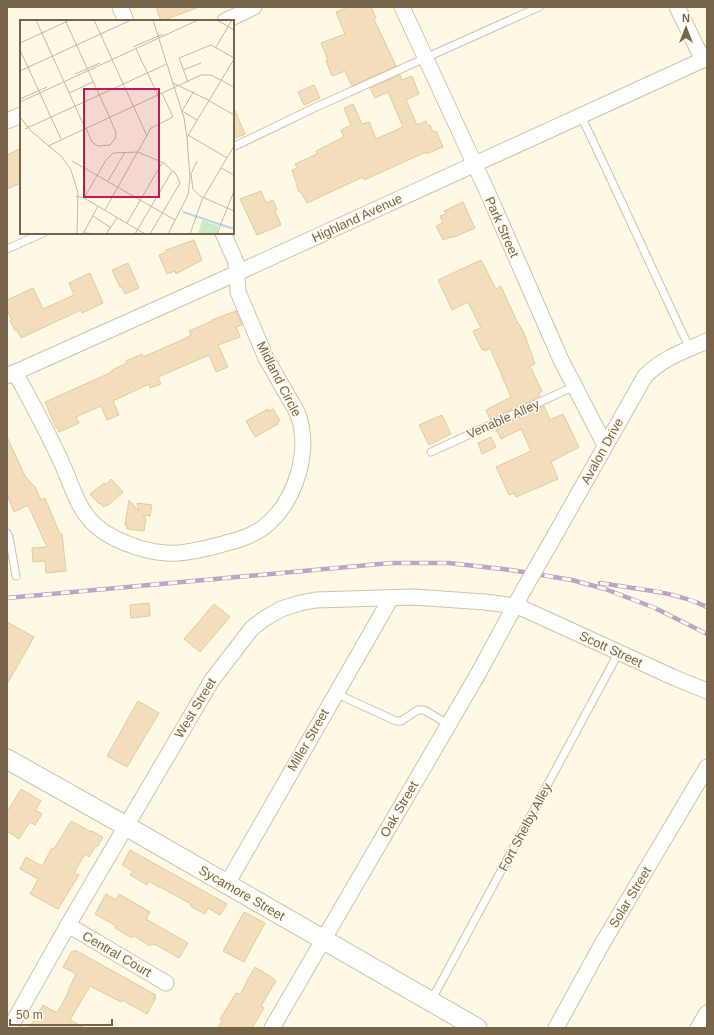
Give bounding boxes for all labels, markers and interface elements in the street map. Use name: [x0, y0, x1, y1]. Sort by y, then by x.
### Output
north arrow: [666, 8, 706, 48]
text: N: [682, 12, 690, 24]
inset map: [20, 20, 234, 234]
street label: Highland Avenue: [309, 190, 405, 246]
street label: Park Street: [482, 194, 522, 260]
street label: Midland Circle: [254, 339, 304, 419]
street label: Venable Alley: [464, 396, 542, 442]
street label: Avalon Drive: [578, 415, 626, 487]
street label: Scott Street: [577, 628, 645, 670]
street label: West Street: [171, 675, 219, 741]
street label: Miller Street: [284, 706, 332, 774]
street label: Oak Street: [377, 778, 421, 840]
street label: Fort Shelby Alley: [495, 780, 555, 874]
street label: Sycamore Street: [196, 862, 288, 924]
street label: Solar Street: [606, 863, 654, 930]
street label: Central Court: [80, 928, 155, 980]
scale bar: [10, 1001, 112, 1027]
text: 50 m: [16, 1008, 43, 1022]

